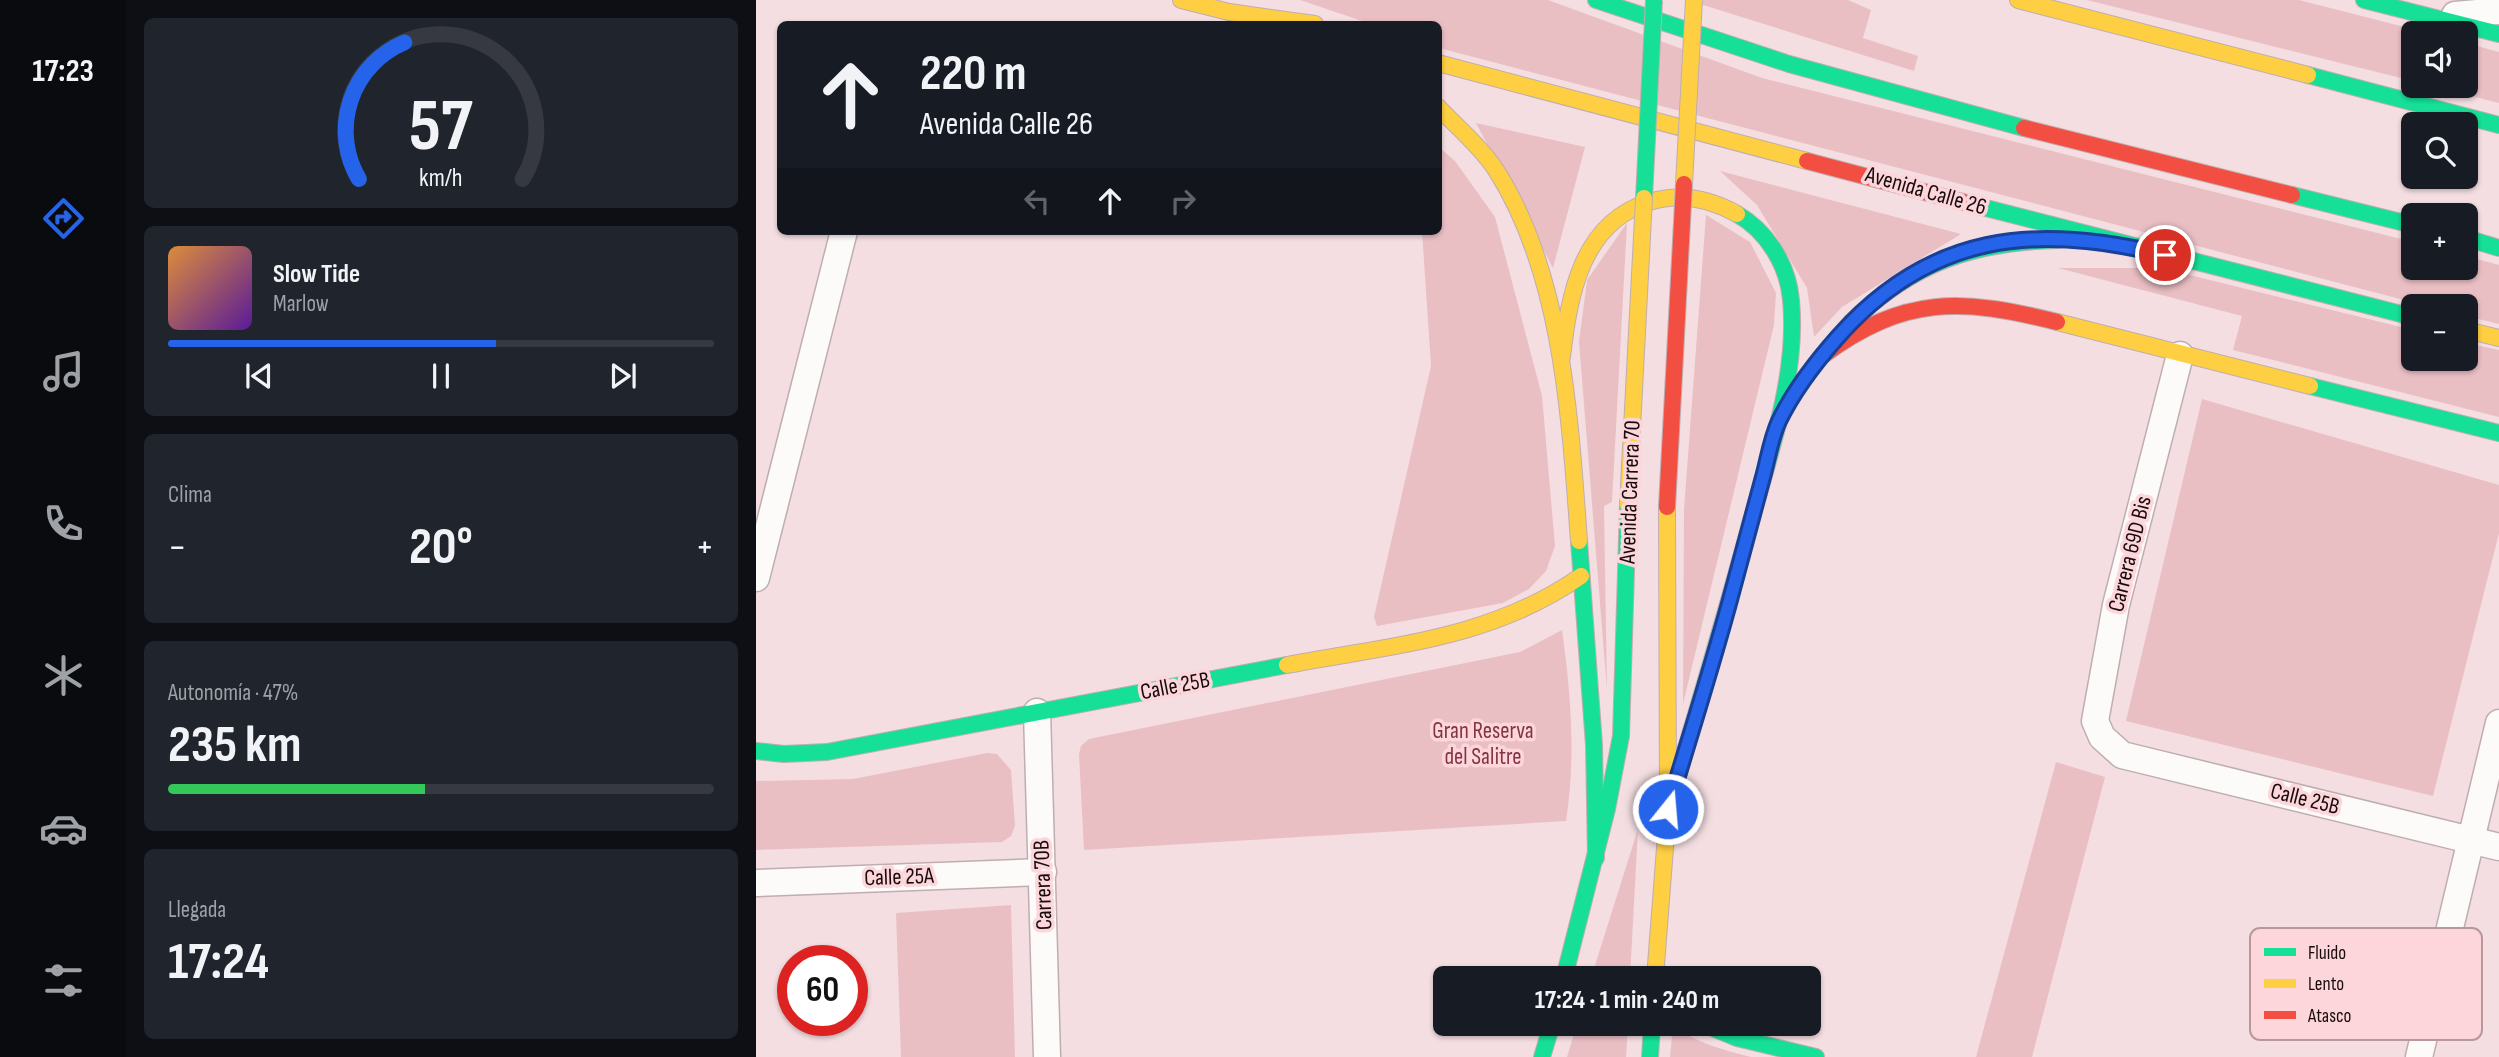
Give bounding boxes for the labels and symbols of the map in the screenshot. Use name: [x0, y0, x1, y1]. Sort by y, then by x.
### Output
street label: Avenida Calle 26: [1861, 160, 1990, 222]
pin: [2135, 225, 2195, 285]
street label: Avenida Carrera 70: [1613, 420, 1646, 565]
street label: Carrera 69D Bis: [2102, 493, 2158, 615]
street label: Calle 25B: [1138, 666, 1212, 706]
park label: Gran Reserva del Salitre: [1432, 717, 1534, 771]
position arrow: [1631, 772, 1705, 846]
street label: Calle 25B: [2268, 777, 2342, 821]
street label: Carrera 70B: [1027, 839, 1059, 931]
street label: Calle 25A: [864, 862, 934, 892]
legend: [2250, 928, 2482, 1040]
text: Fluido: [2308, 942, 2346, 965]
speed limit sign: 60: [777, 945, 868, 1036]
text: Lento: [2308, 973, 2344, 996]
text: Atasco: [2307, 1005, 2351, 1028]

